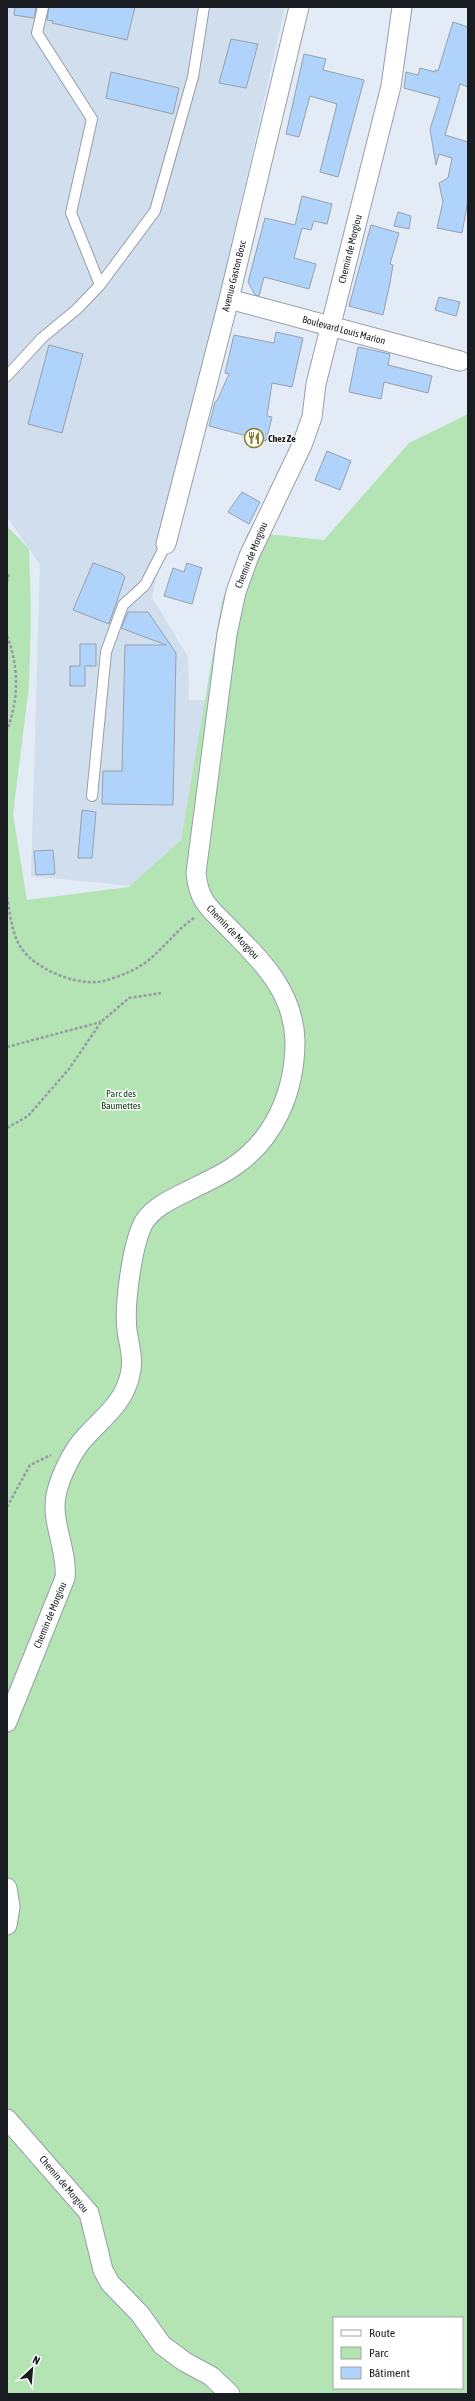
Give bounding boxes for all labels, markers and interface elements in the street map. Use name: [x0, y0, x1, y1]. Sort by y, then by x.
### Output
street label: Chemin de Morgiou: [336, 213, 364, 285]
street label: Avenue Gaston Bosc: [220, 239, 248, 313]
street label: Boulevard Louis Marion: [301, 314, 387, 346]
restaurant icon: Chez Ze: [243, 427, 265, 449]
place label: Chez Ze: [268, 433, 296, 444]
street label: Chemin de Morgiou: [233, 520, 269, 590]
street label: Chemin de Morgiou: [205, 903, 262, 961]
park label: Parc des Baumettes: [101, 1088, 141, 1111]
street label: Chemin de Morgiou: [32, 1580, 68, 1650]
street label: Chemin de Morgiou: [37, 2153, 91, 2215]
legend: [333, 2317, 463, 2389]
text: Route: [369, 2326, 395, 2340]
text: Parc: [369, 2346, 389, 2360]
north arrow: [12, 2349, 52, 2389]
text: N: [31, 2353, 42, 2367]
text: Bâtiment: [369, 2366, 410, 2380]

